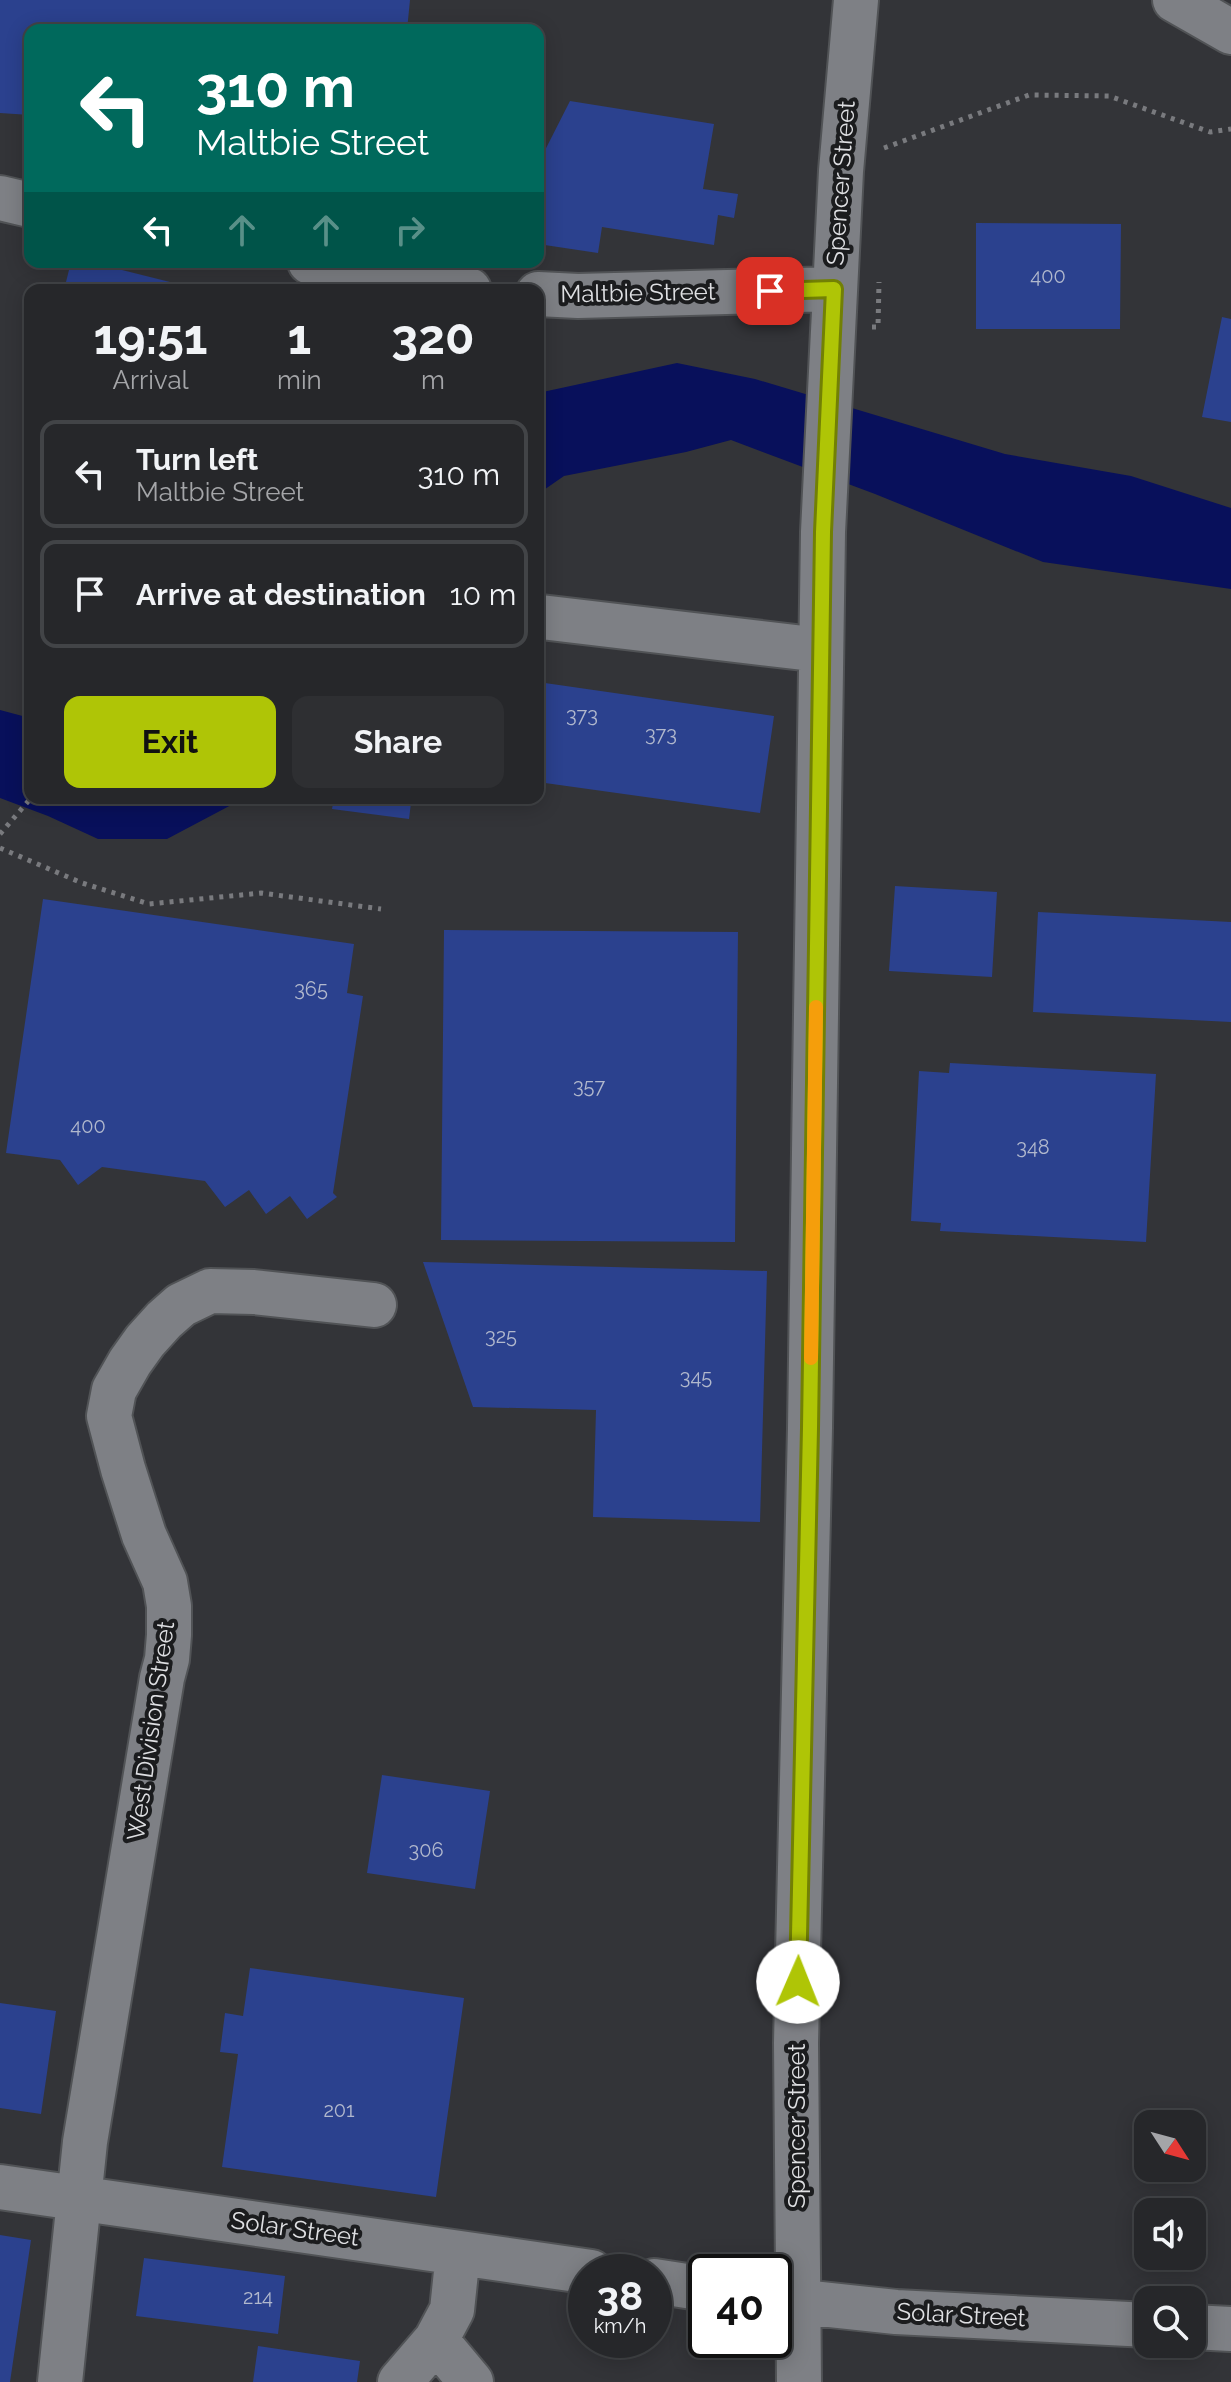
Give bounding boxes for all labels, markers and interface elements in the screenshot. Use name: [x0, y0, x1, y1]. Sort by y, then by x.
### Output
text: 310 m: [196, 54, 355, 120]
icon: left: [64, 56, 168, 160]
street label: Spencer Street: [820, 100, 861, 266]
text: Maltbie Street: [196, 121, 429, 163]
icon: left: [136, 208, 180, 252]
icon: ahead: [220, 208, 264, 252]
icon: ahead: [304, 208, 348, 252]
icon: right: [388, 208, 432, 252]
pin: [736, 257, 804, 325]
house number: 400: [1030, 264, 1066, 288]
icon: arrive: [748, 269, 792, 313]
street label: Maltbie Street: [560, 277, 716, 308]
text: 19:51: [93, 309, 208, 365]
text: 1: [288, 309, 311, 365]
text: 320: [391, 309, 475, 365]
text: Arrival: [112, 365, 189, 395]
text: min: [277, 365, 322, 395]
text: m: [421, 365, 445, 395]
text: Turn left: [136, 442, 258, 477]
icon: left: [68, 452, 112, 496]
text: 310 m: [418, 457, 500, 492]
text: Maltbie Street: [136, 477, 304, 507]
icon: arrive: [68, 572, 112, 616]
text: Arrive at destination: [136, 577, 426, 612]
text: 10 m: [450, 577, 516, 612]
button: Exit: [64, 696, 276, 788]
button: Share: [292, 696, 504, 788]
house number: 373: [566, 703, 598, 727]
house number: 373: [645, 722, 677, 746]
house number: 365: [294, 977, 328, 1001]
house number: 357: [573, 1074, 605, 1098]
house number: 400: [70, 1114, 106, 1138]
house number: 348: [1016, 1135, 1050, 1159]
house number: 325: [485, 1324, 517, 1348]
house number: 345: [680, 1365, 712, 1389]
street label: West Division Street: [121, 1619, 180, 1843]
house number: 306: [409, 1838, 443, 1862]
position arrow: [756, 1940, 840, 2024]
street label: Spencer Street: [782, 2043, 811, 2209]
house number: 201: [323, 2098, 355, 2122]
north arrow: [1134, 2110, 1206, 2182]
map controls: [1134, 2110, 1206, 2358]
button: sound: [1134, 2198, 1206, 2270]
street label: Solar Street: [229, 2205, 361, 2252]
speed limit sign: 40: [688, 2254, 792, 2358]
text: 38: [597, 2272, 643, 2319]
house number: 214: [243, 2285, 273, 2309]
button: search: [1134, 2286, 1206, 2358]
street label: Solar Street: [896, 2297, 1026, 2332]
text: km/h: [594, 2314, 646, 2338]

